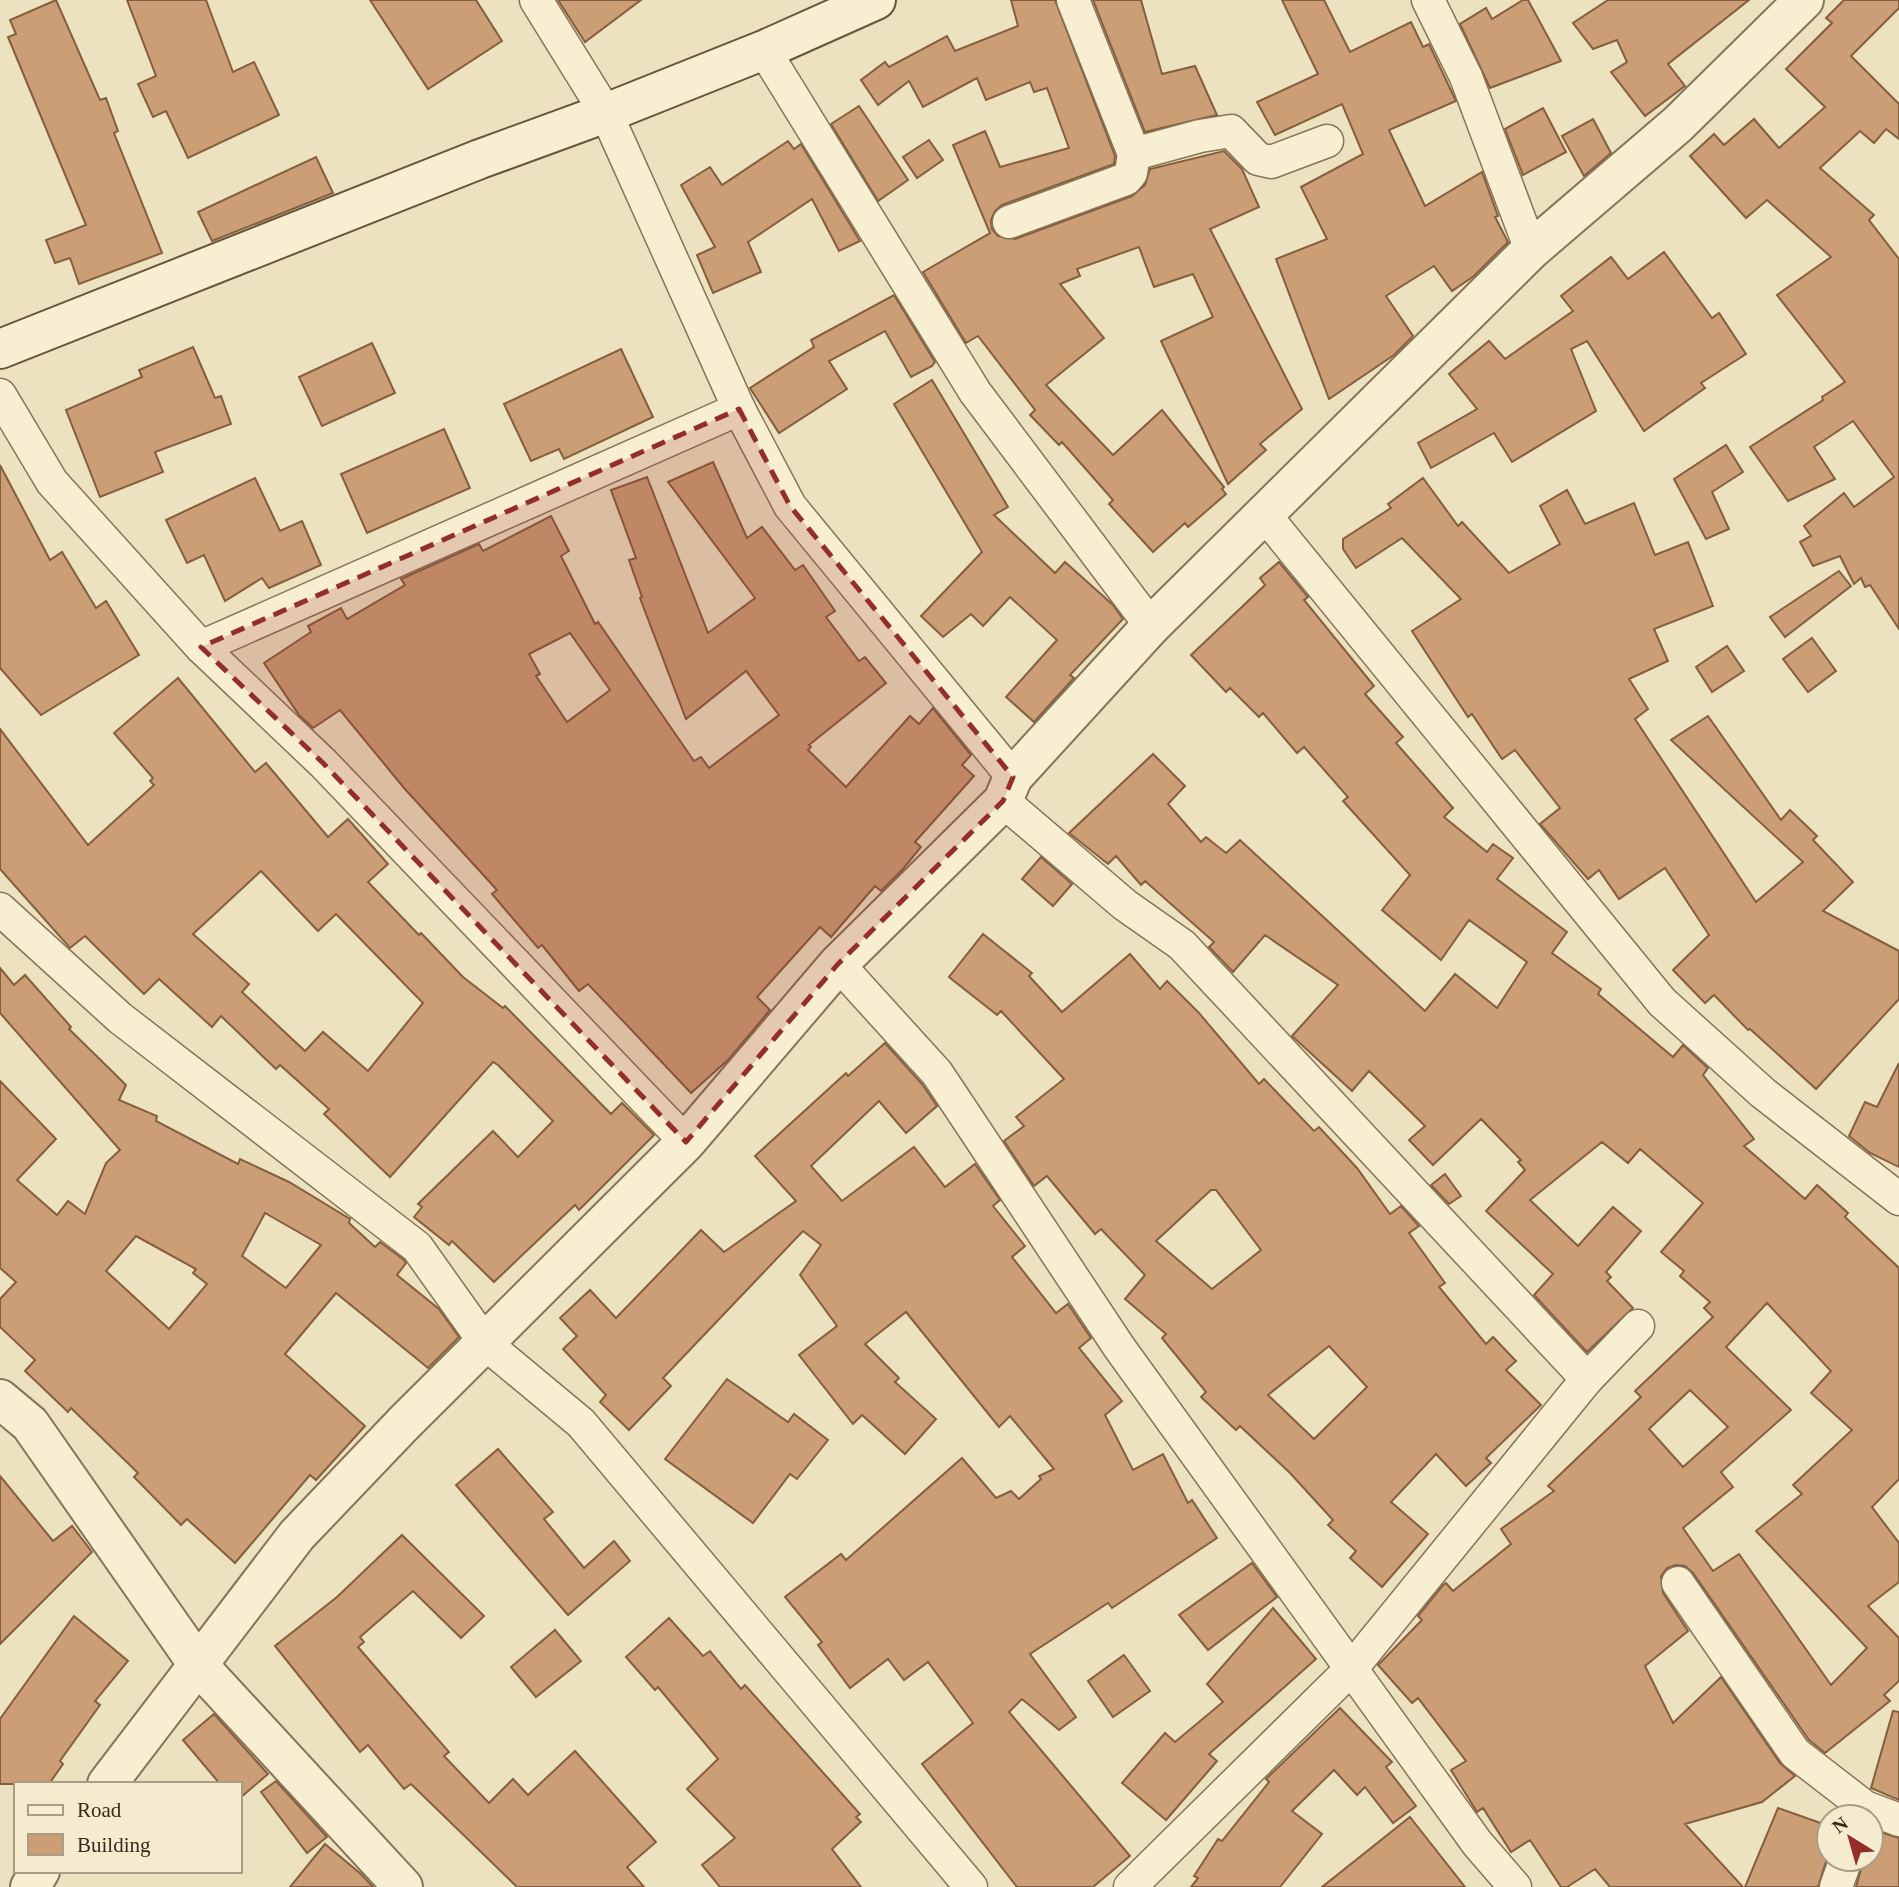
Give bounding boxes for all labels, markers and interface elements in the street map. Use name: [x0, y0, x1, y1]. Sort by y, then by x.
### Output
legend: [14, 1782, 242, 1873]
text: Road: [77, 1798, 122, 1822]
north arrow: [1815, 1803, 1885, 1873]
text: N: [1828, 1812, 1852, 1837]
text: Building: [77, 1833, 151, 1857]

